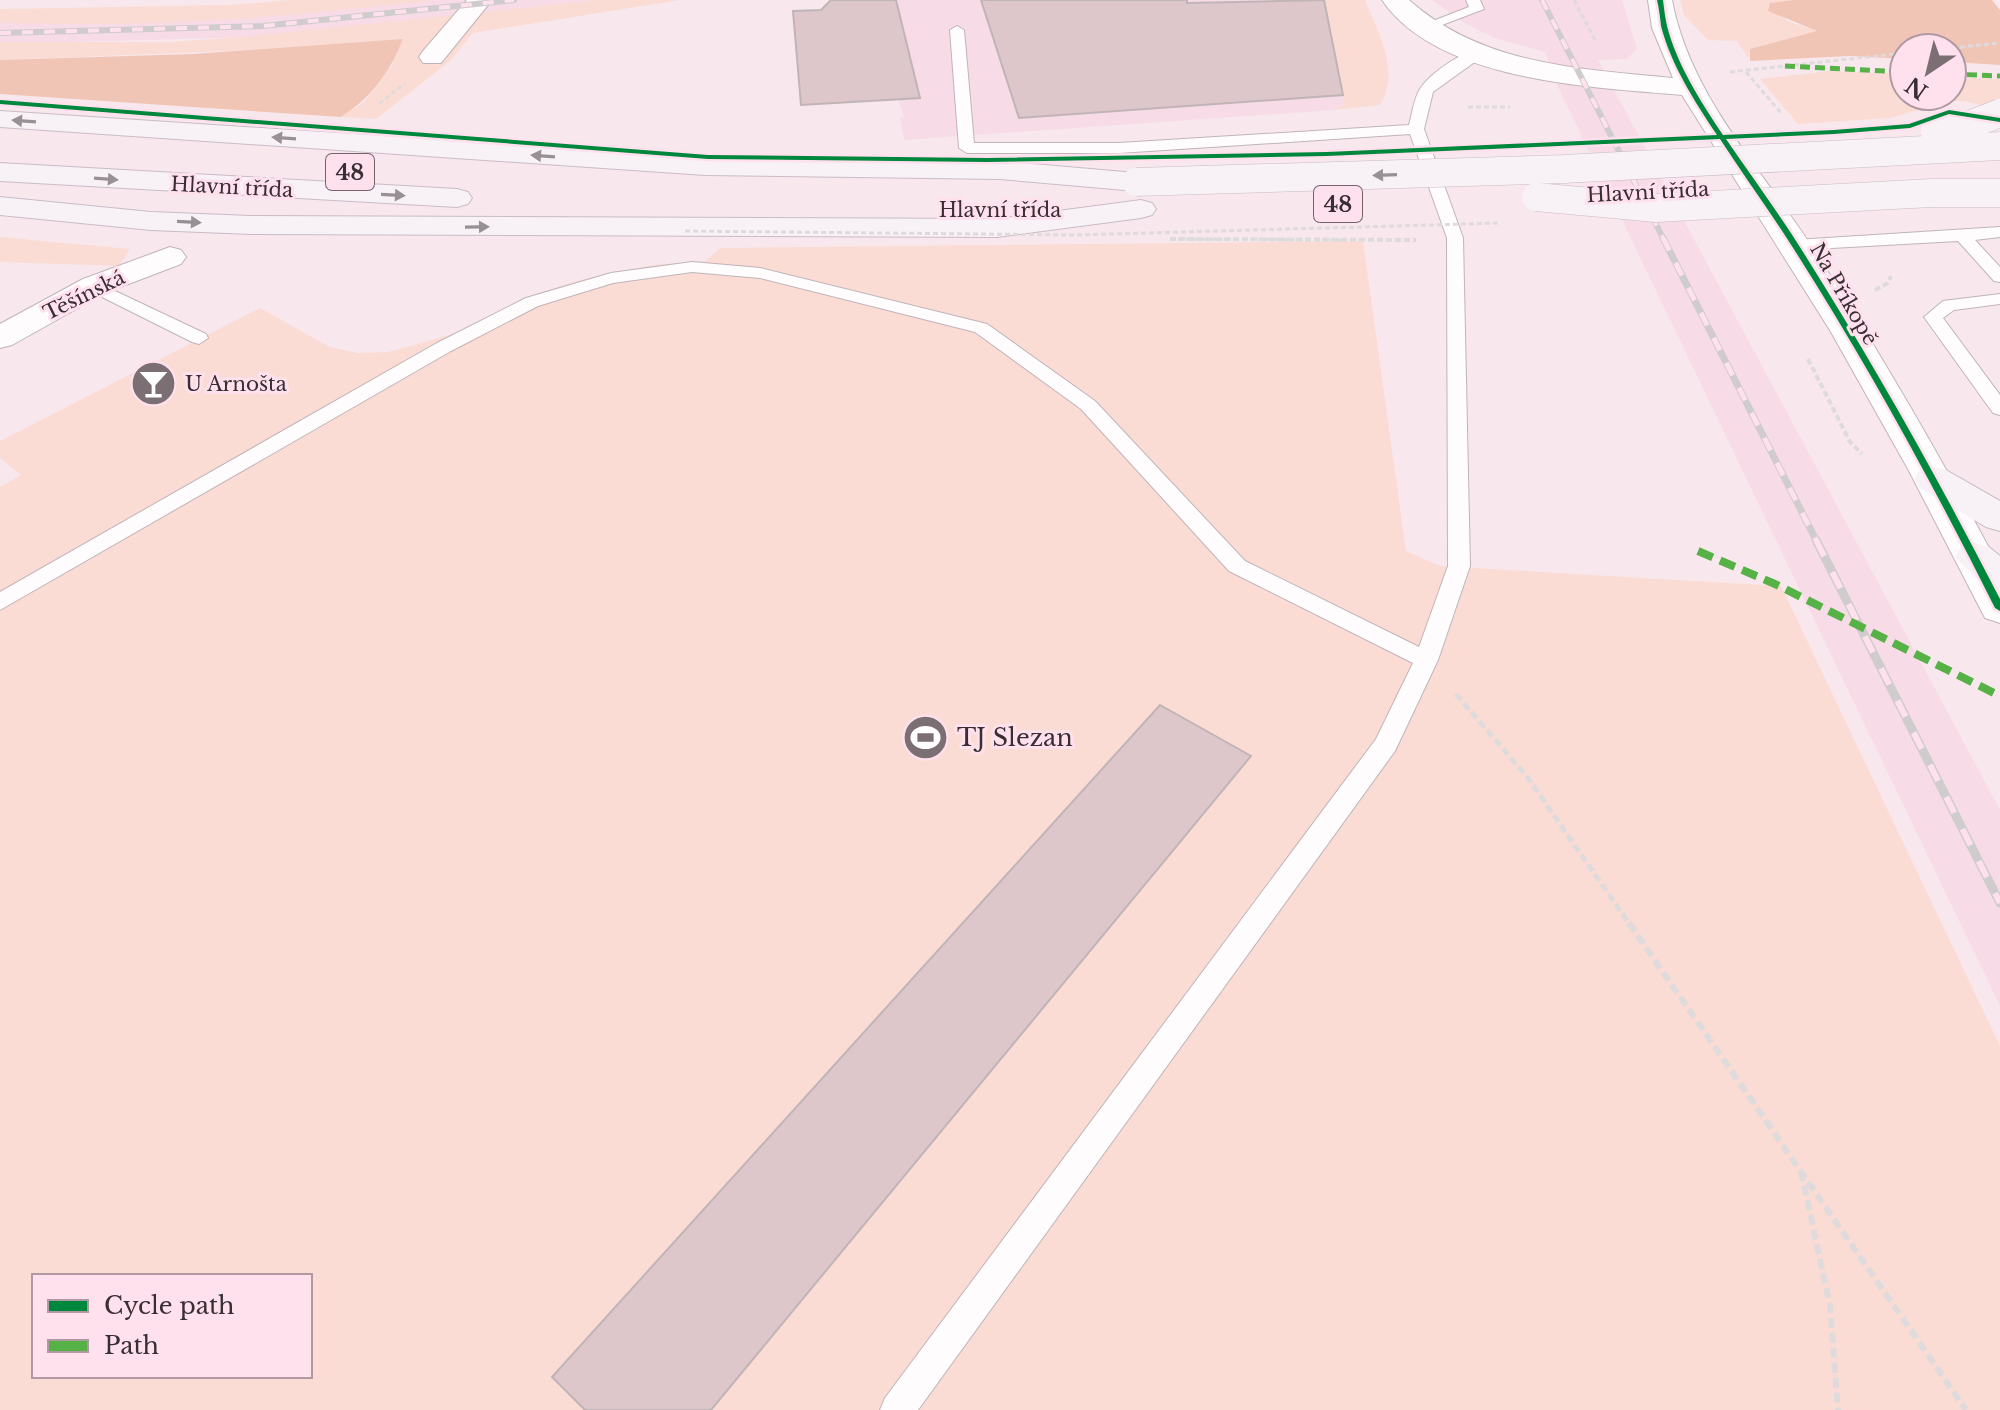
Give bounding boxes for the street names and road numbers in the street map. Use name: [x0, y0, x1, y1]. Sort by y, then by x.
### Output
road number: 48: [326, 154, 374, 190]
street label: Hlavní třída: [170, 172, 295, 202]
street label: Hlavní třída: [1586, 177, 1711, 207]
road number: 48: [1314, 186, 1362, 222]
street label: Hlavní třída: [939, 198, 1062, 222]
street label: Na Příkopě: [1805, 239, 1883, 349]
street label: Těšínská: [39, 265, 129, 325]

